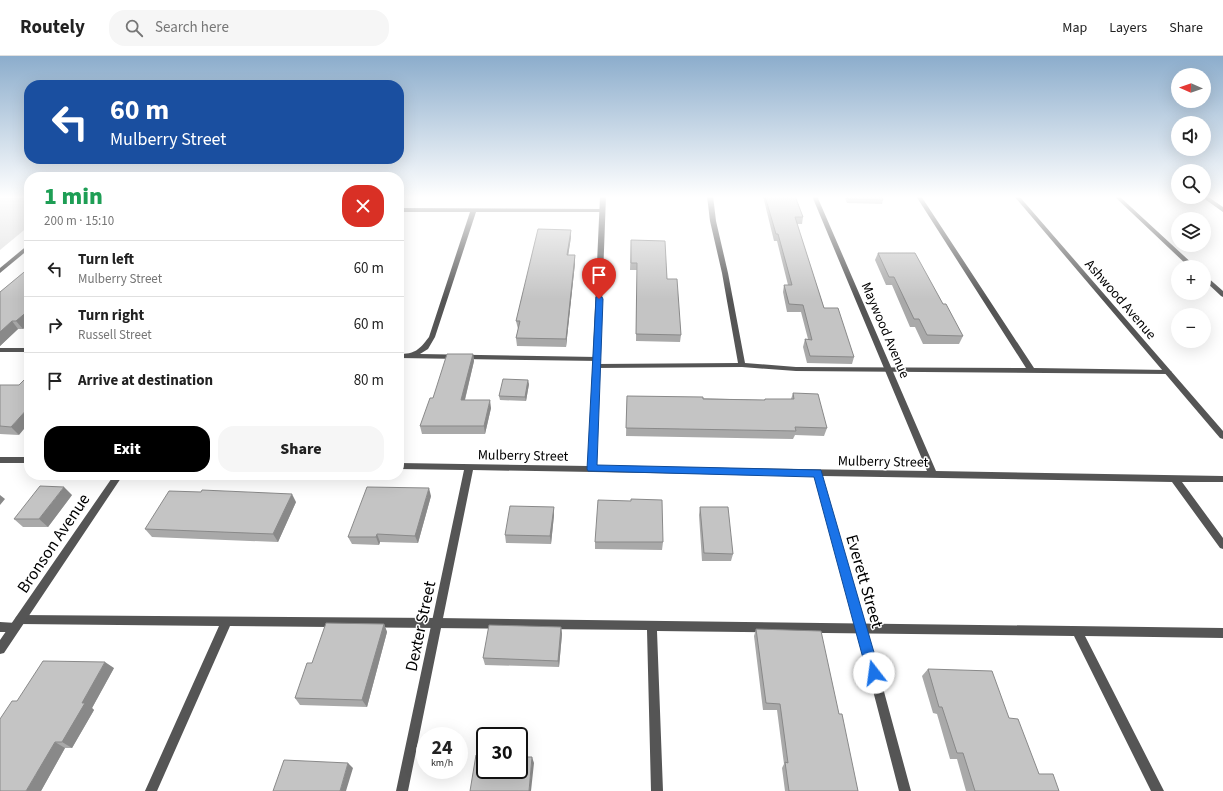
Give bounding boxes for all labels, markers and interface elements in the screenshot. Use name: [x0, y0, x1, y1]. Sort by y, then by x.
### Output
search box: [109, 10, 389, 46]
text: Routely: [20, 14, 85, 41]
icon: search: [123, 17, 145, 39]
text: Search here: [155, 17, 229, 38]
text: Map: [1062, 18, 1087, 38]
text: Layers: [1109, 18, 1147, 38]
text: Share: [1169, 18, 1203, 38]
north arrow: [1171, 68, 1211, 108]
map controls: [1171, 68, 1211, 348]
text: 60 m: [110, 90, 169, 130]
icon: left: [44, 96, 96, 148]
button: sound: [1171, 116, 1211, 156]
text: Mulberry Street: [110, 127, 226, 152]
button: search: [1171, 164, 1211, 204]
text: 1 min: [44, 179, 103, 214]
button: close: [342, 185, 384, 227]
text: 200 m · 15:10: [44, 212, 114, 230]
button: layers: [1171, 212, 1211, 252]
text: Turn left: [78, 249, 134, 270]
street label: Ashwood Avenue: [1080, 255, 1161, 344]
icon: left: [44, 258, 66, 280]
text: 60 m: [354, 258, 384, 279]
pin: [582, 258, 616, 299]
button: +: [1171, 260, 1211, 300]
icon: arrive: [588, 264, 610, 286]
text: Mulberry Street: [78, 270, 162, 288]
street label: Maywood Avenue: [856, 279, 914, 382]
text: Turn right: [78, 305, 144, 326]
button: −: [1171, 308, 1211, 348]
icon: right: [44, 314, 66, 336]
text: 60 m: [354, 314, 384, 335]
text: Russell Street: [78, 326, 152, 344]
icon: arrive: [44, 370, 66, 392]
text: Arrive at destination: [78, 370, 213, 391]
text: 80 m: [354, 370, 384, 391]
button: Exit: [44, 426, 210, 472]
button: Share: [218, 426, 384, 472]
street label: Mulberry Street: [478, 445, 569, 467]
street label: Mulberry Street: [838, 451, 929, 473]
street label: Bronson Avenue: [12, 489, 96, 598]
street label: Everett Street: [839, 532, 889, 631]
street label: Dexter Street: [400, 579, 442, 674]
position arrow: [853, 652, 895, 694]
speed limit sign: 30: [476, 727, 528, 779]
text: 24: [431, 734, 453, 762]
text: km/h: [431, 756, 453, 770]

